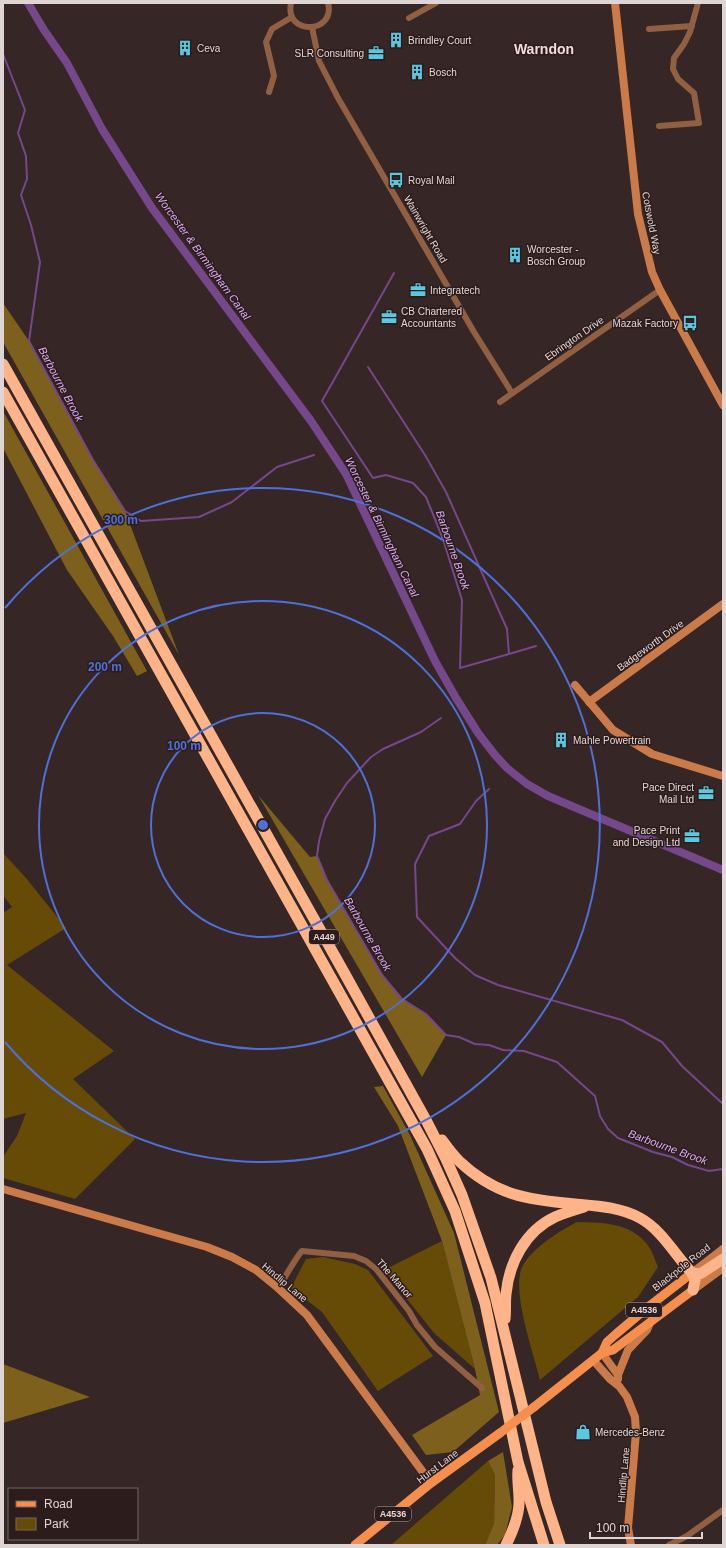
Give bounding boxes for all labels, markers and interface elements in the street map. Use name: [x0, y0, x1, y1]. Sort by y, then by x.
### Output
building icon: Brindley Court: [387, 31, 405, 49]
place label: Brindley Court: [408, 35, 472, 46]
building icon: Ceva: [176, 39, 194, 57]
district label: Warndon: [514, 41, 574, 57]
place label: Ceva: [197, 43, 221, 54]
office icon: SLR Consulting: [367, 44, 385, 62]
place label: SLR Consulting: [295, 48, 364, 59]
building icon: Bosch: [408, 63, 426, 81]
place label: Bosch: [429, 67, 457, 78]
bus stop icon: Royal Mail: [387, 171, 405, 189]
place label: Royal Mail: [408, 175, 455, 186]
water label: Worcester & Birmingham Canal: [153, 190, 253, 322]
street label: Cotswold Way: [640, 191, 663, 255]
street label: Wainwright Road: [402, 194, 449, 265]
place label: Worcester - Bosch Group: [527, 244, 586, 267]
building icon: Worcester - Bosch Group: [506, 246, 524, 264]
office icon: Integratech: [409, 281, 427, 299]
place label: Integratech: [430, 285, 480, 296]
place label: CB Chartered Accountants: [401, 306, 462, 329]
office icon: CB Chartered Accountants: [380, 308, 398, 326]
street label: Ebrington Drive: [543, 314, 606, 363]
bus stop icon: Mazak Factory: [681, 314, 699, 332]
place label: Mazak Factory: [612, 318, 678, 329]
water label: Barbourne Brook: [36, 344, 86, 424]
water label: Worcester & Birmingham Canal: [343, 455, 421, 599]
water label: Barbourne Brook: [434, 509, 472, 592]
text: 300 m: [104, 513, 138, 527]
street label: Badgeworth Drive: [615, 617, 686, 673]
text: 200 m: [88, 660, 122, 674]
building icon: Mahle Powertrain: [552, 731, 570, 749]
place label: Mahle Powertrain: [573, 735, 651, 746]
text: 100 m: [167, 739, 201, 753]
place label: Pace Direct Mail Ltd: [642, 782, 694, 805]
office icon: Pace Direct Mail Ltd: [697, 784, 715, 802]
centre of rings: [256, 818, 270, 832]
place label: Pace Print and Design Ltd: [613, 825, 680, 848]
office icon: Pace Print and Design Ltd: [683, 827, 701, 845]
water label: Barbourne Brook: [342, 895, 394, 973]
road number: A449: [309, 930, 339, 944]
water label: Barbourne Brook: [627, 1127, 710, 1167]
street label: Blackpole Road: [650, 1241, 712, 1293]
street label: The Manor: [375, 1256, 415, 1301]
street label: Hindlip Lane: [260, 1260, 310, 1305]
road number: A4536: [626, 1303, 662, 1317]
shop icon: Mercedes-Benz: [574, 1423, 592, 1441]
place label: Mercedes-Benz: [595, 1427, 665, 1438]
street label: Hindlip Lane: [616, 1446, 631, 1503]
street label: Hurst Lane: [414, 1447, 460, 1486]
legend: [8, 1488, 138, 1540]
text: Road: [44, 1497, 73, 1511]
road number: A4536: [375, 1507, 411, 1521]
scale bar: [590, 1514, 702, 1540]
text: Park: [44, 1517, 70, 1531]
text: 100 m: [596, 1521, 629, 1535]

